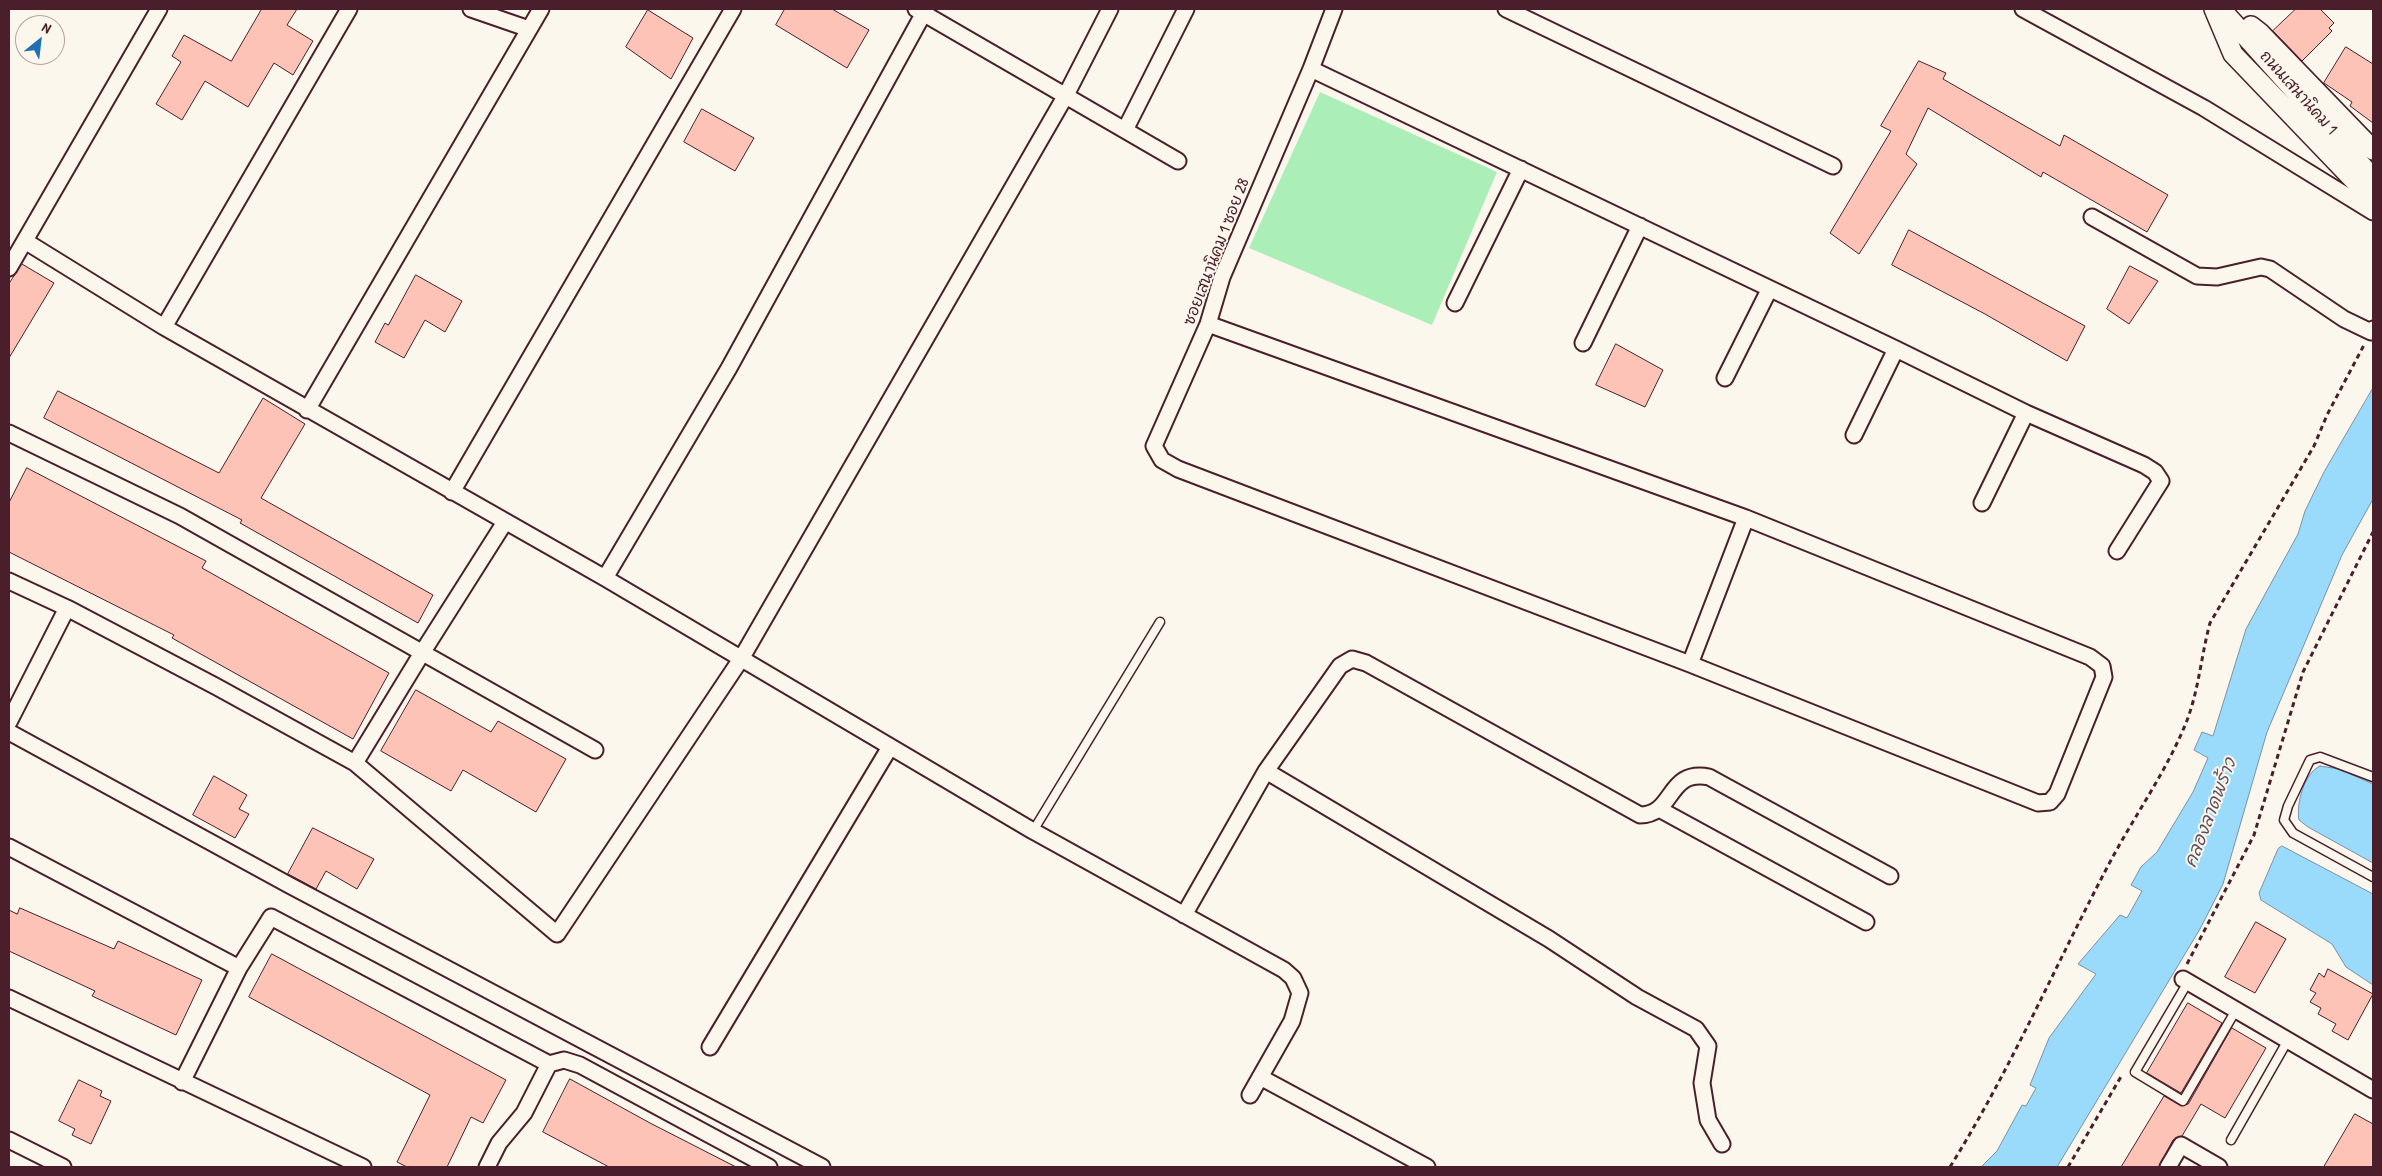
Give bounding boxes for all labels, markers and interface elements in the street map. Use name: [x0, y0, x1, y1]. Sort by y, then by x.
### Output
north arrow: [15, 15, 65, 65]
text: N: [39, 17, 55, 37]
street label: ถนนเสนานิคม 1: [2255, 47, 2341, 139]
street label: ซอยเสนานิคม 1 ซอย 28: [1180, 176, 1254, 328]
water label: คลองลาดพร้าว: [2180, 755, 2242, 871]

